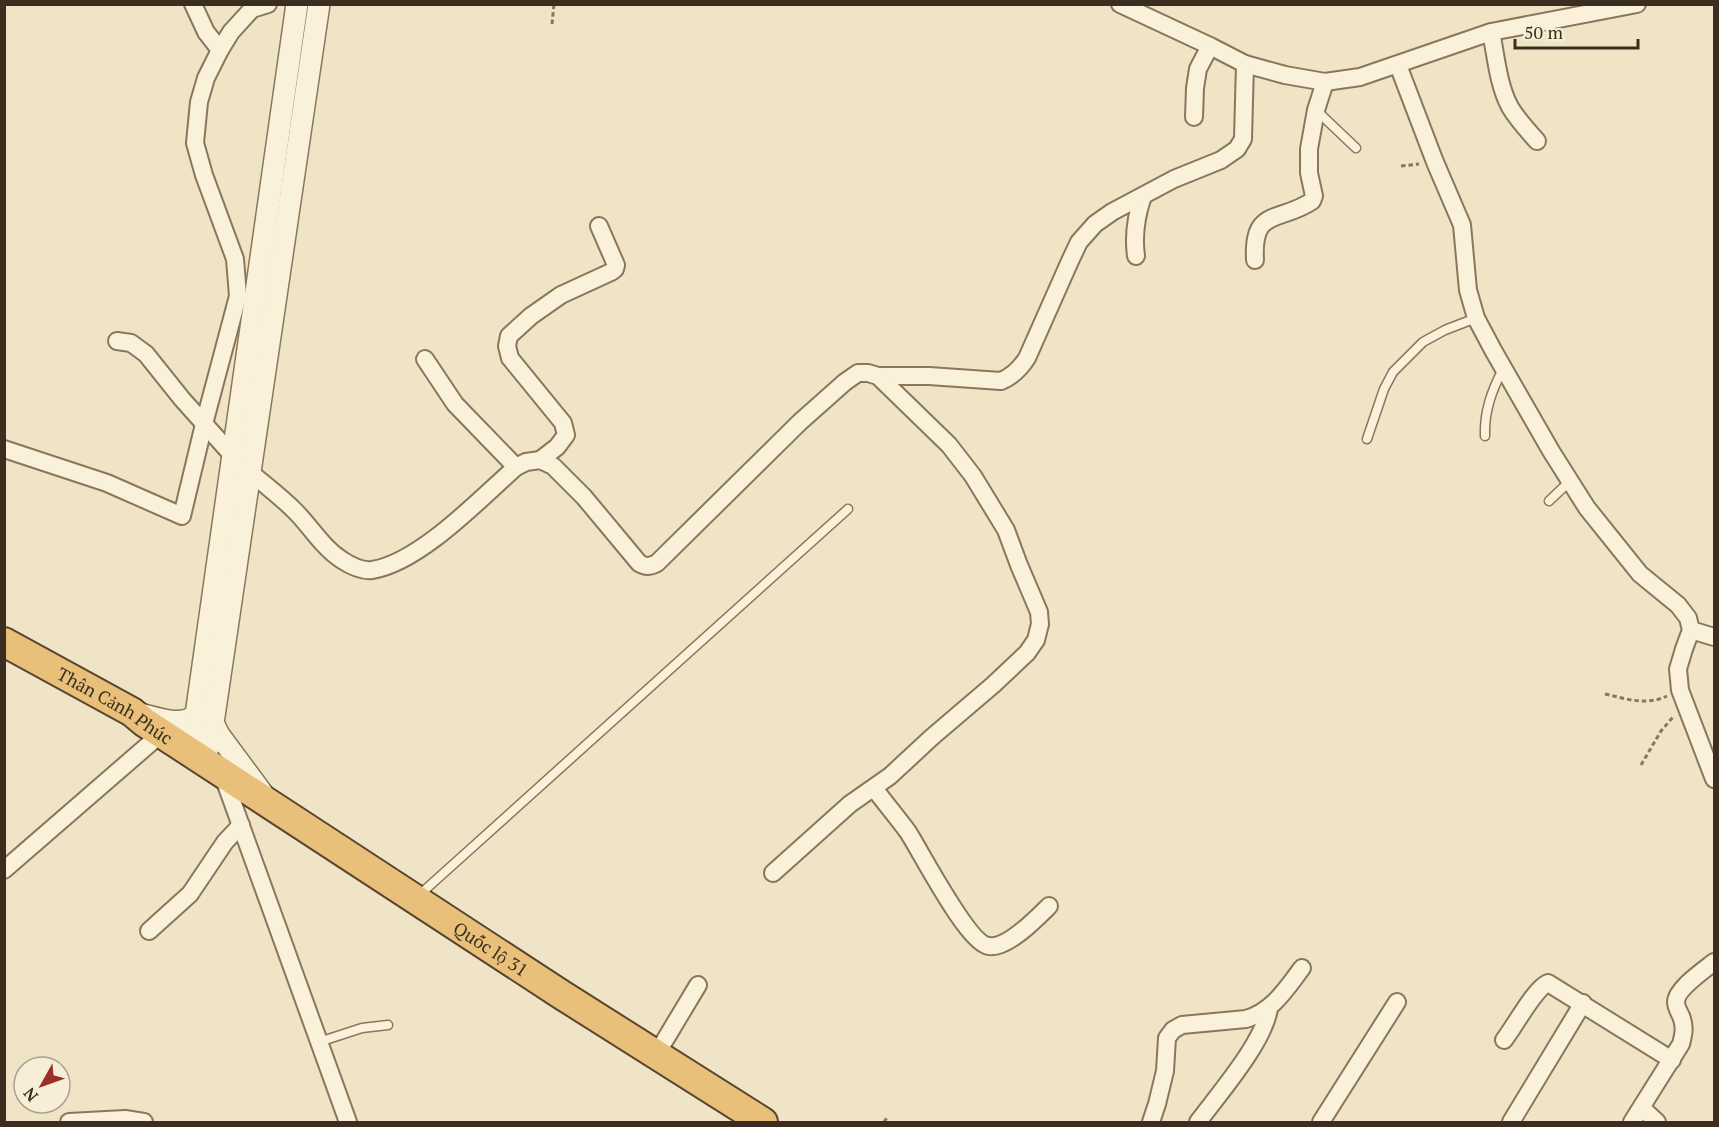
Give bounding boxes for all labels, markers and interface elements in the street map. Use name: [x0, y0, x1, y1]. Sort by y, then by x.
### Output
scale bar: [1515, 12, 1638, 50]
text: 50 m: [1524, 20, 1564, 44]
street label: Thân Cảnh Phúc: [53, 661, 177, 750]
street label: Quốc lộ 31: [449, 916, 533, 982]
north arrow: [12, 1055, 72, 1115]
text: N: [18, 1083, 43, 1106]

